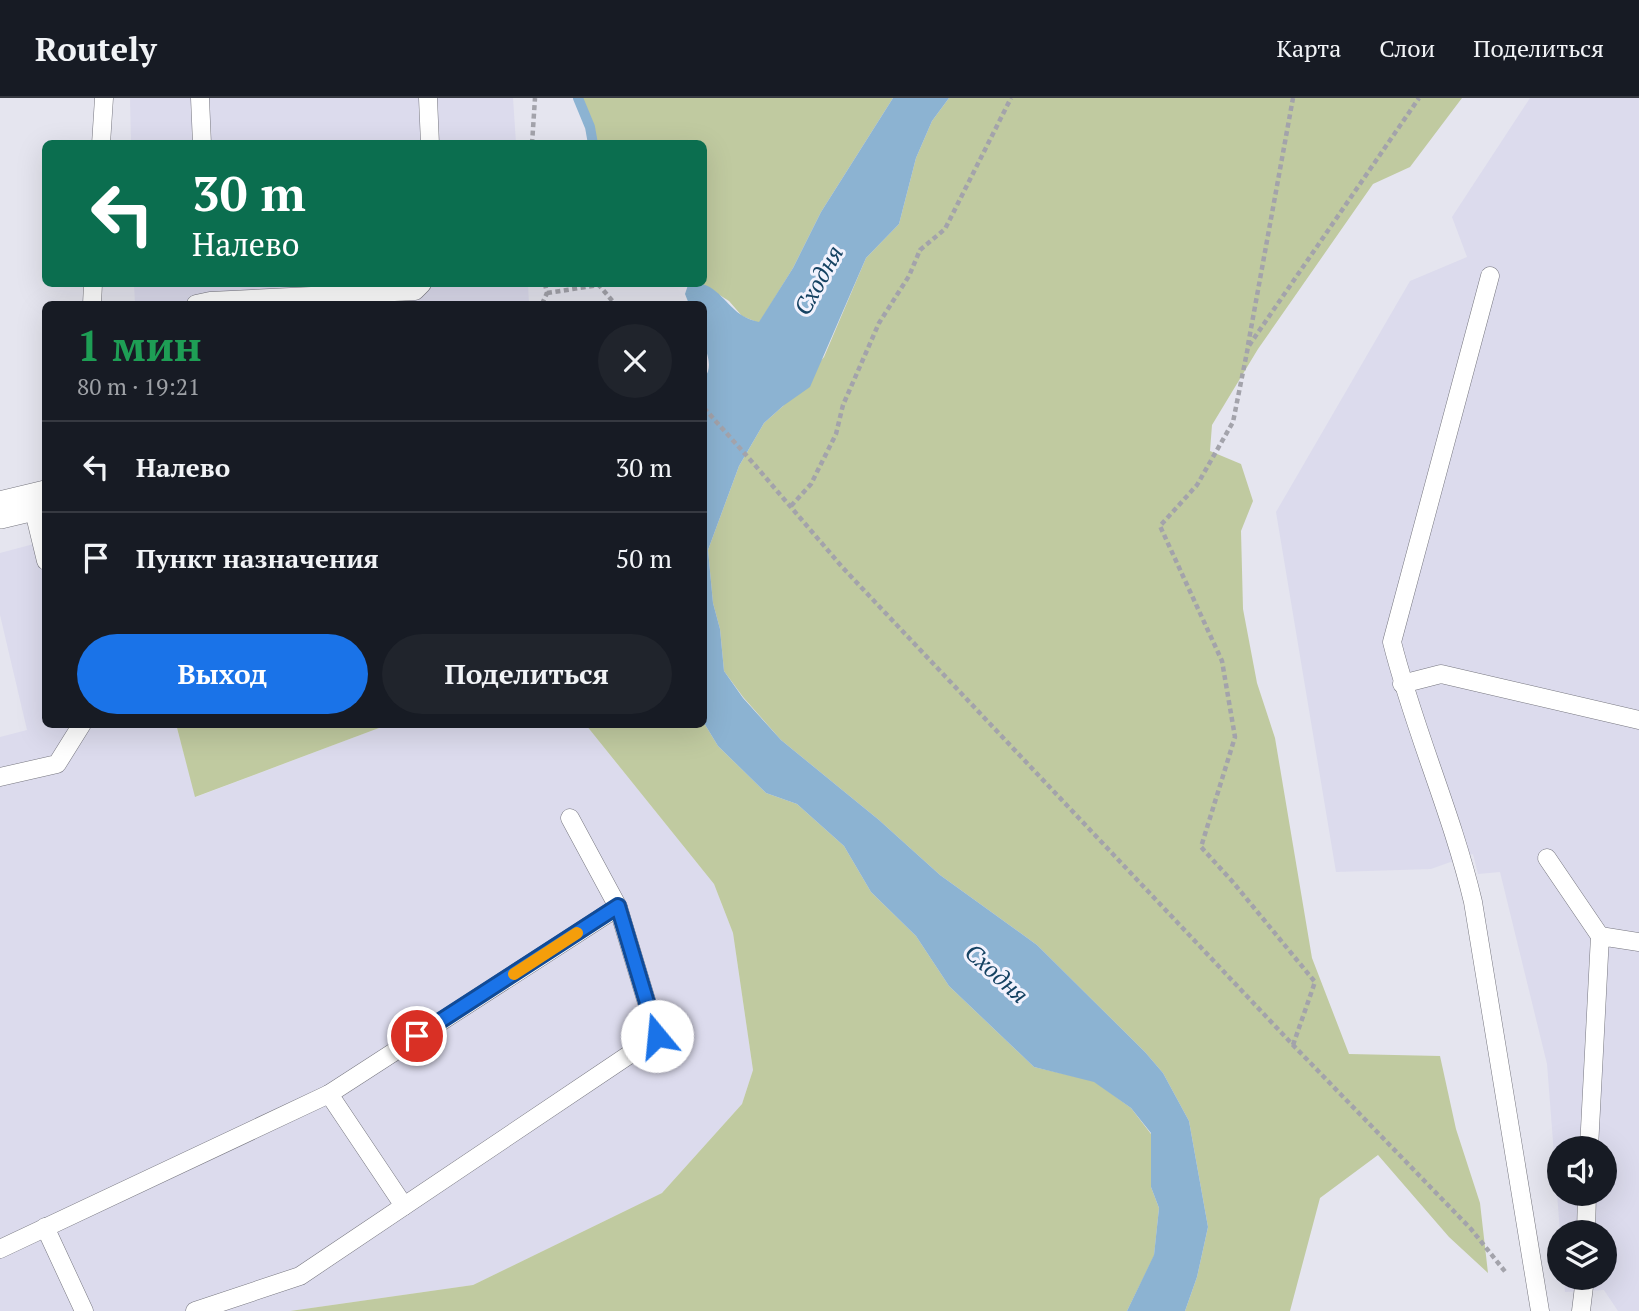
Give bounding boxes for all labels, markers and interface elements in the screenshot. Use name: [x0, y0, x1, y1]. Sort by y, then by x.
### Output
text: Routely: [35, 27, 157, 70]
text: Карта: [1276, 32, 1341, 64]
text: Слои: [1379, 32, 1435, 64]
text: Поделиться: [1473, 32, 1604, 64]
text: 30 m: [192, 160, 306, 225]
icon: left: [77, 168, 168, 259]
text: Налево: [192, 223, 300, 265]
water label: Сходня: [786, 239, 850, 321]
text: 1 мин: [77, 317, 202, 373]
button: close: [598, 324, 672, 398]
text: 80 m · 19:21: [77, 371, 200, 402]
icon: left: [77, 448, 115, 486]
text: Налево: [136, 450, 230, 484]
text: 30 m: [616, 450, 672, 484]
icon: arrive: [77, 539, 115, 577]
text: Пункт назначения: [136, 541, 379, 575]
text: 50 m: [616, 541, 672, 575]
button: Выход: [77, 634, 368, 714]
button: Поделиться: [382, 634, 672, 714]
water label: Сходня: [958, 936, 1036, 1010]
position arrow: [620, 999, 694, 1073]
pin: [387, 1006, 447, 1066]
icon: arrive: [398, 1017, 436, 1055]
map controls: [1547, 1136, 1617, 1290]
button: sound: [1547, 1136, 1617, 1206]
button: layers: [1547, 1220, 1617, 1290]

